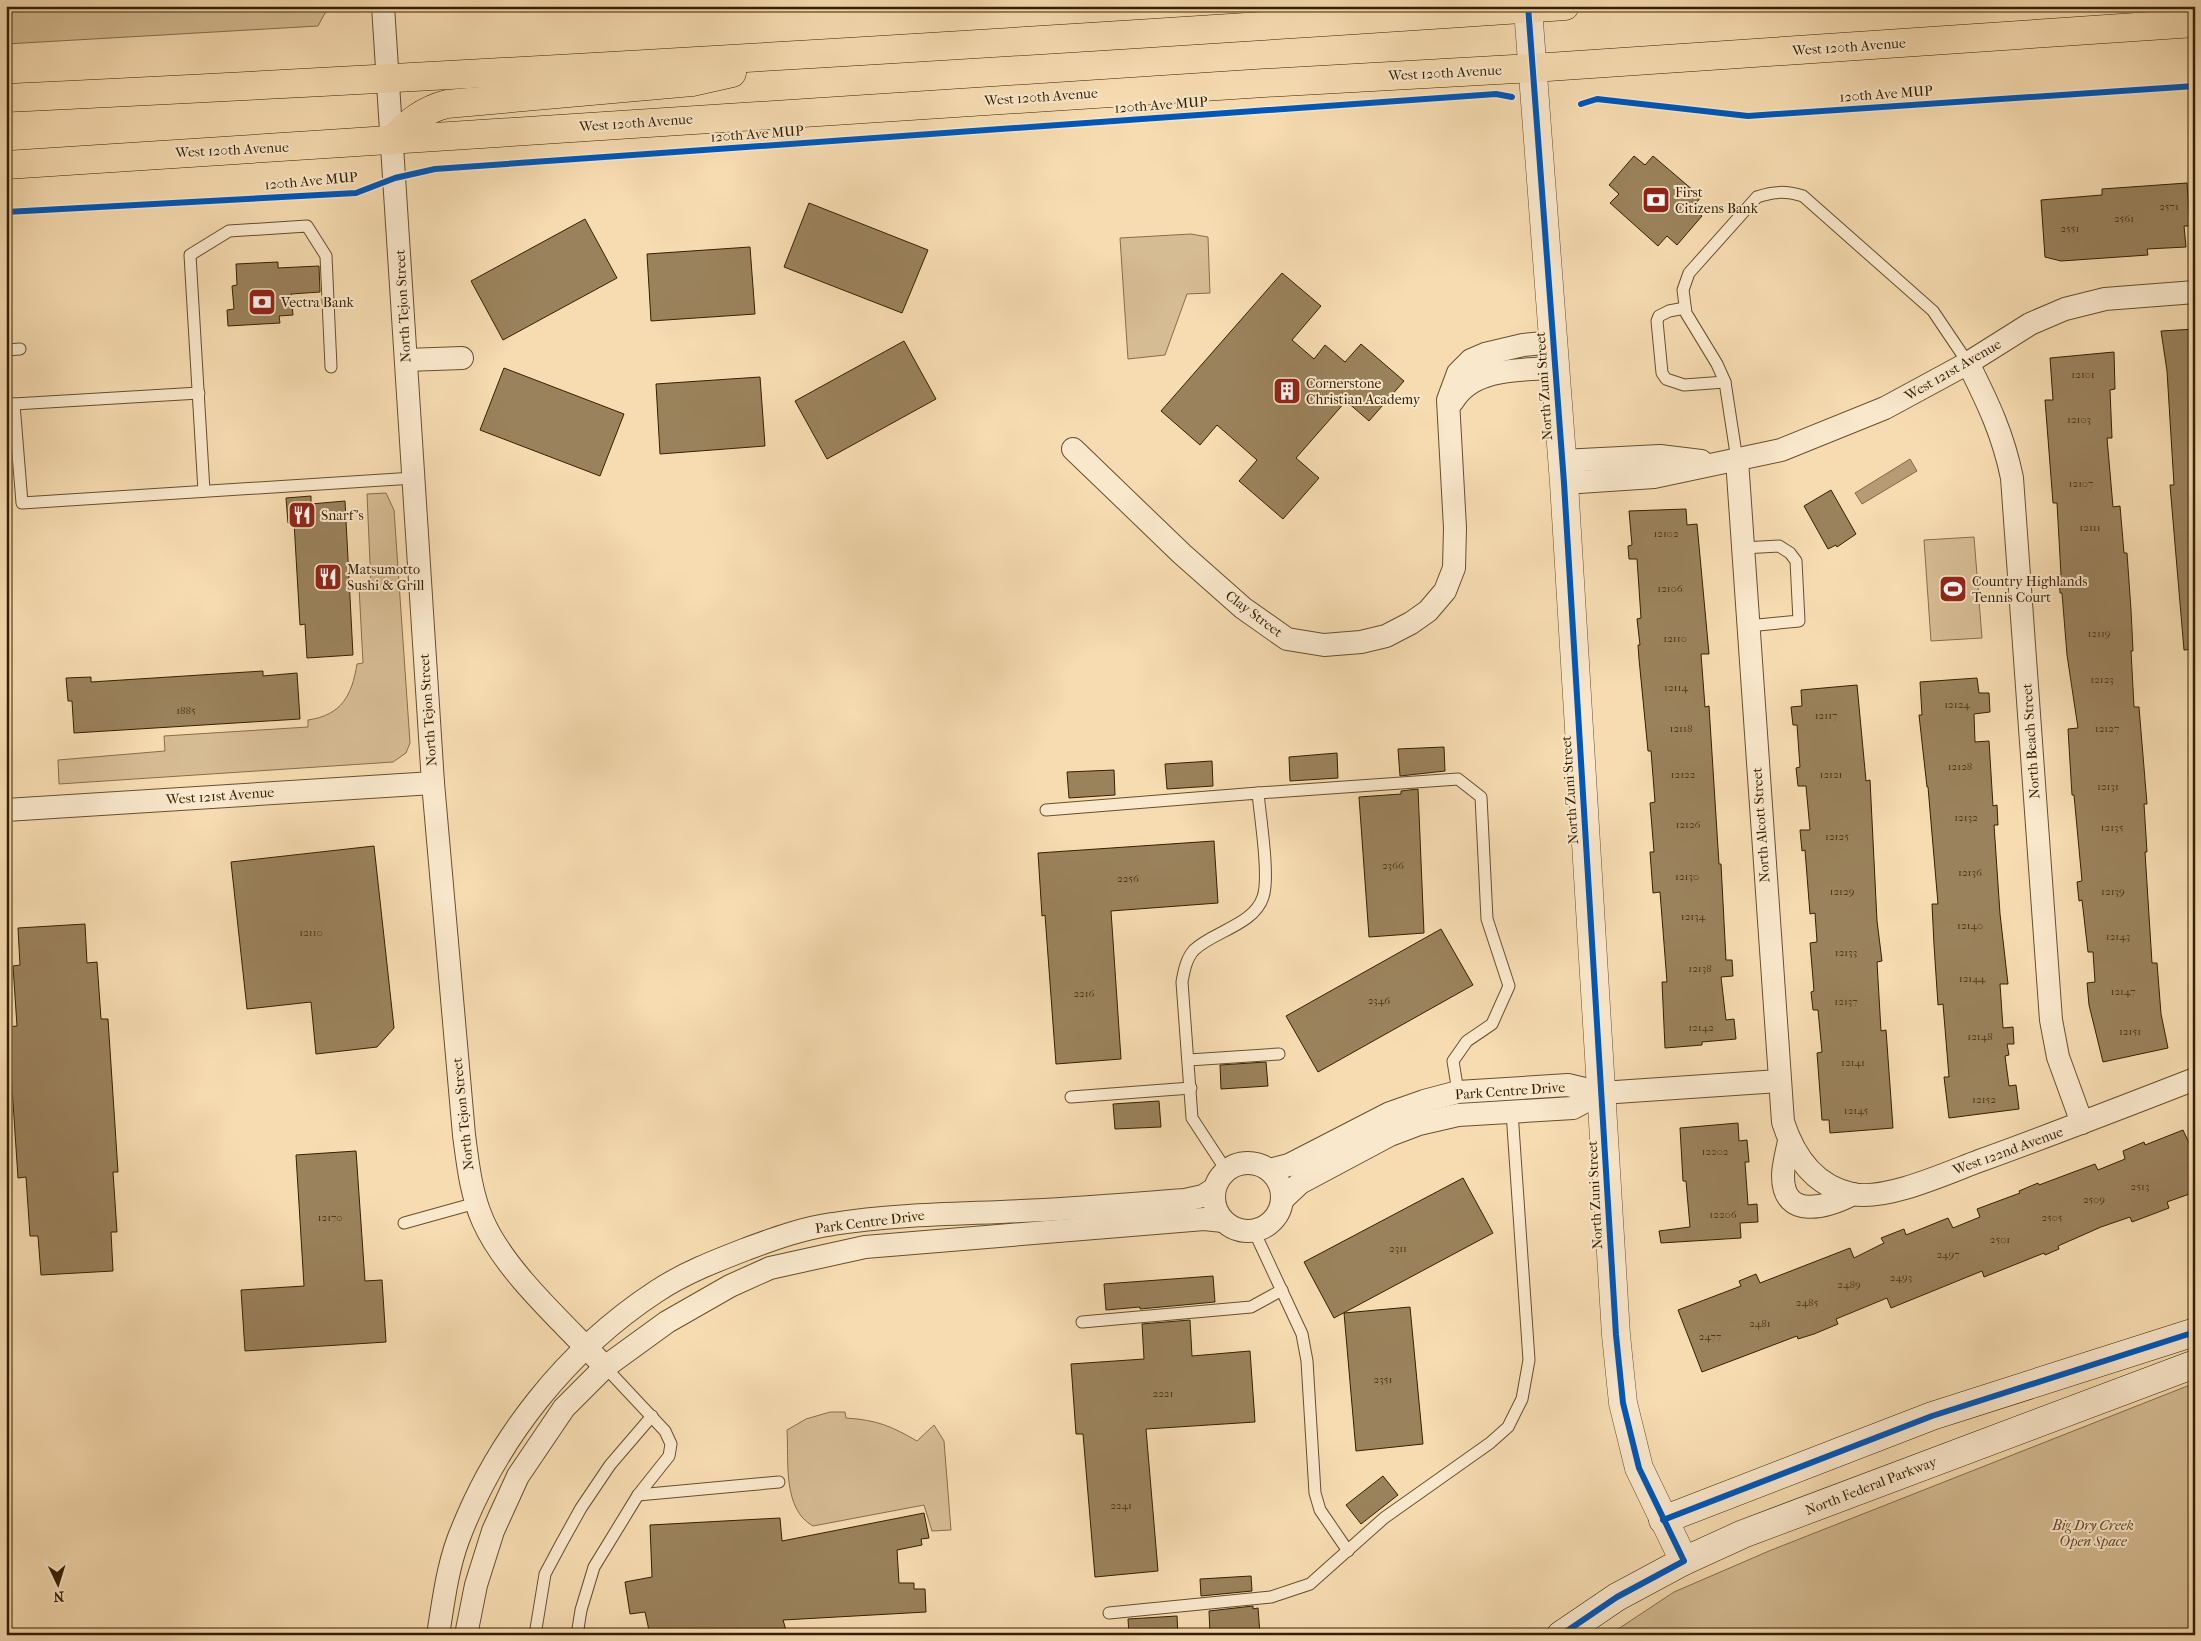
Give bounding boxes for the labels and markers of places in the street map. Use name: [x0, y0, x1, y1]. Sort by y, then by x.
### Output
place label: First Citizens Bank: [1675, 184, 1759, 217]
bank icon: First Citizens Bank: [1641, 185, 1671, 215]
bank icon: Vectra Bank: [247, 287, 277, 317]
place label: Vectra Bank: [280, 294, 355, 311]
place label: Cornerstone Christian Academy: [1306, 375, 1421, 408]
building icon: Cornerstone Christian Academy: [1272, 376, 1302, 406]
restaurant icon: Snarf's: [287, 500, 317, 530]
place label: Snarf's: [321, 507, 364, 524]
place label: Matsumotto Sushi & Grill: [347, 561, 425, 594]
restaurant icon: Matsumotto Sushi & Grill: [313, 562, 343, 592]
place label: Country Highlands Tennis Court: [1972, 573, 2087, 606]
sports icon: Country Highlands Tennis Court: [1938, 574, 1968, 604]

